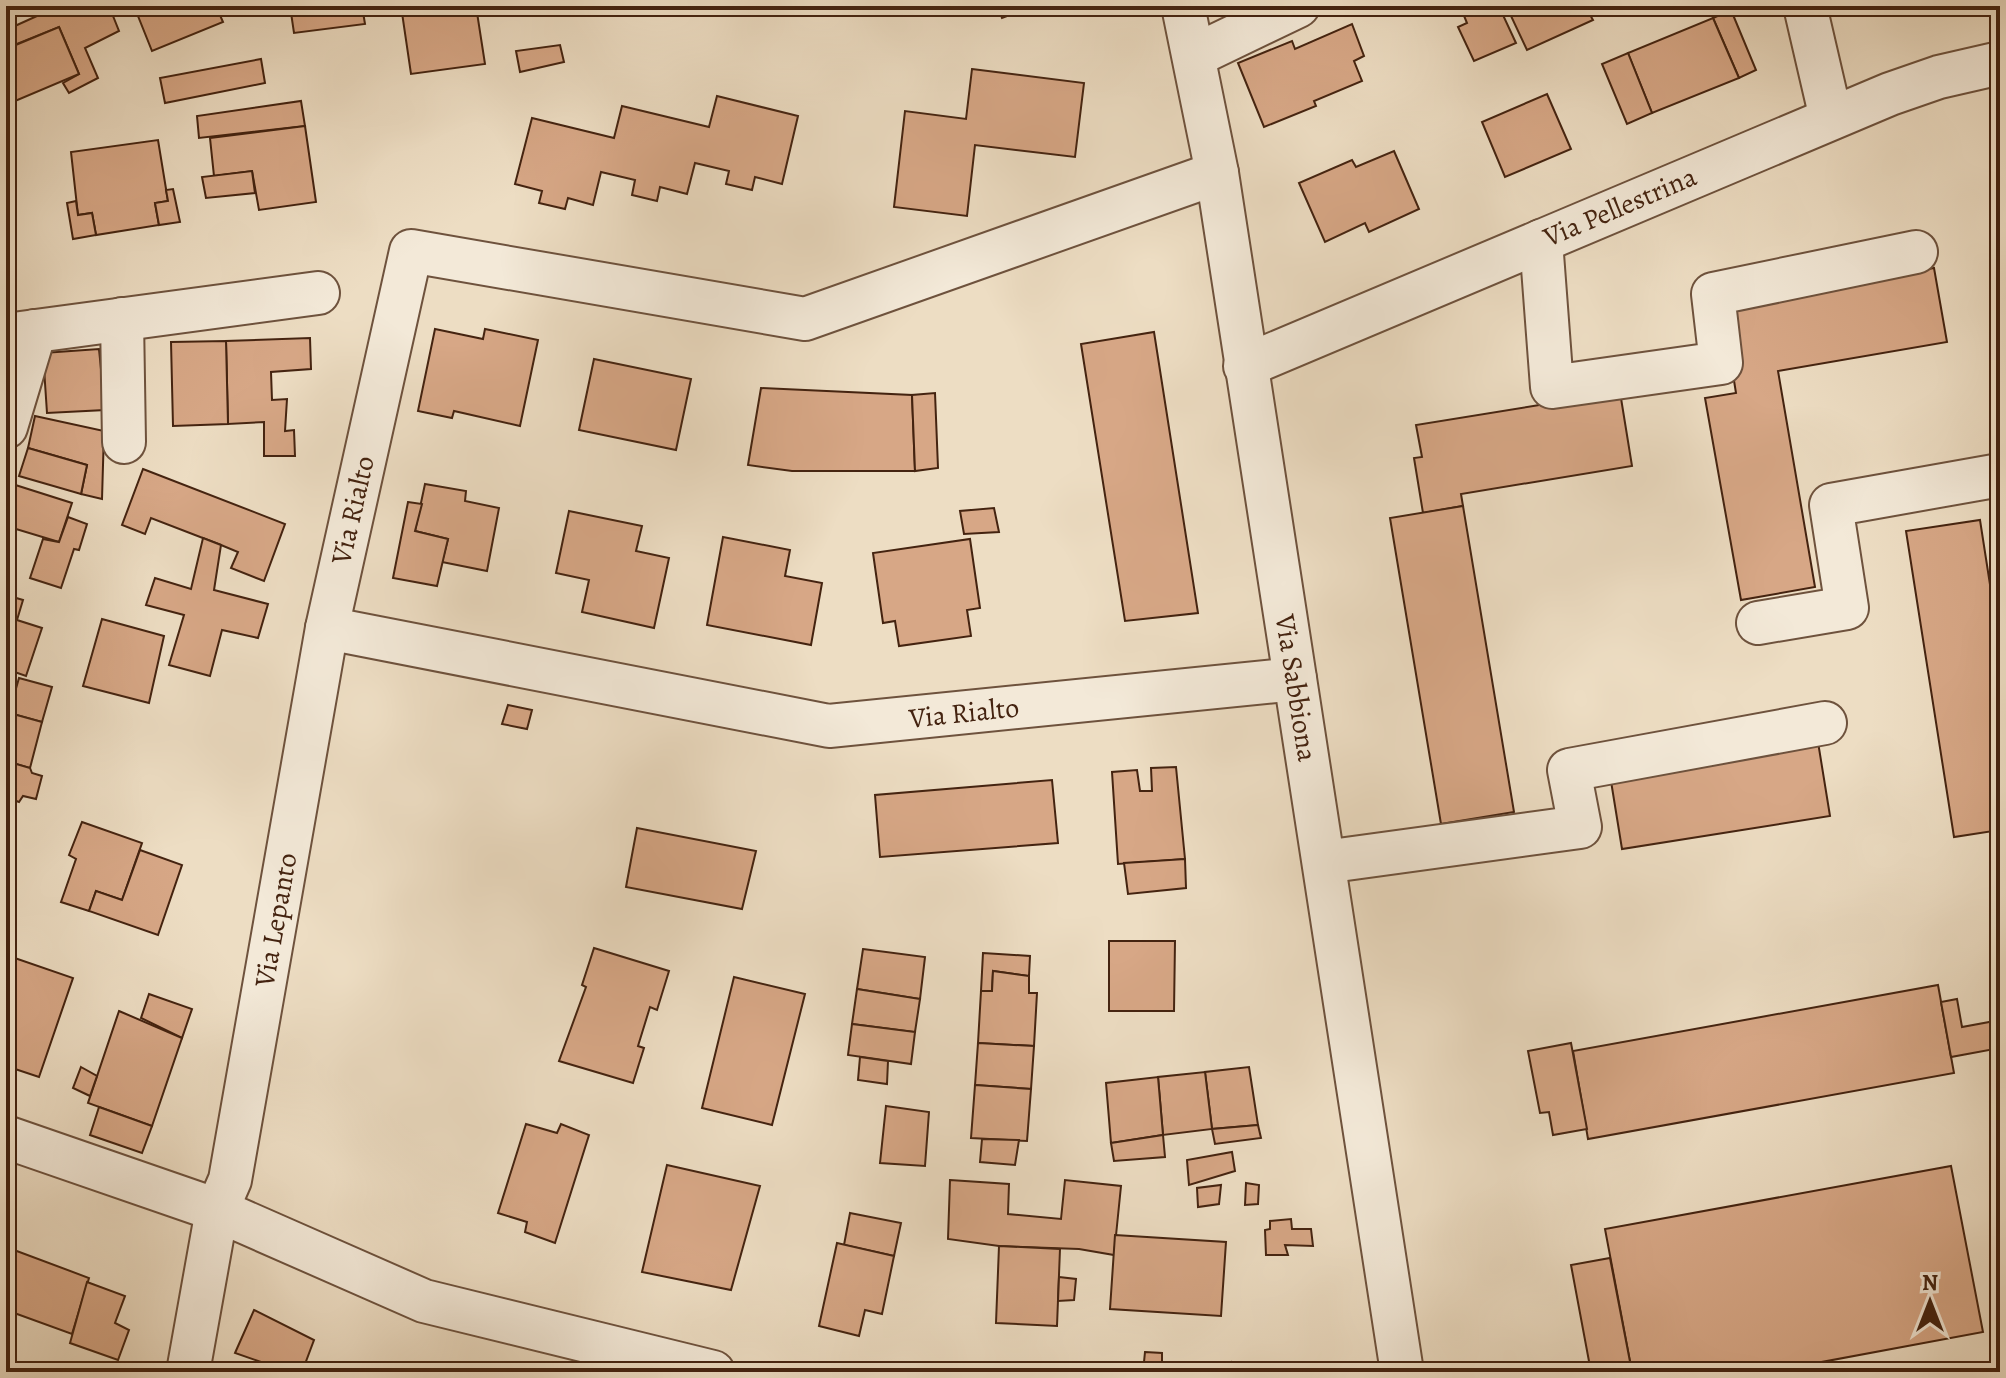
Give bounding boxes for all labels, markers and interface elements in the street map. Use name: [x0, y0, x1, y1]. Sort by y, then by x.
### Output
street label: Via Pellestrina: [1537, 158, 1702, 257]
street label: Via Rialto: [322, 452, 384, 569]
street label: Via Sabbiona: [1265, 611, 1326, 764]
street label: Via Rialto: [906, 688, 1021, 738]
street label: Via Lepanto: [245, 850, 306, 991]
north arrow: [1890, 1262, 1970, 1342]
text: N: [1922, 1268, 1938, 1298]

